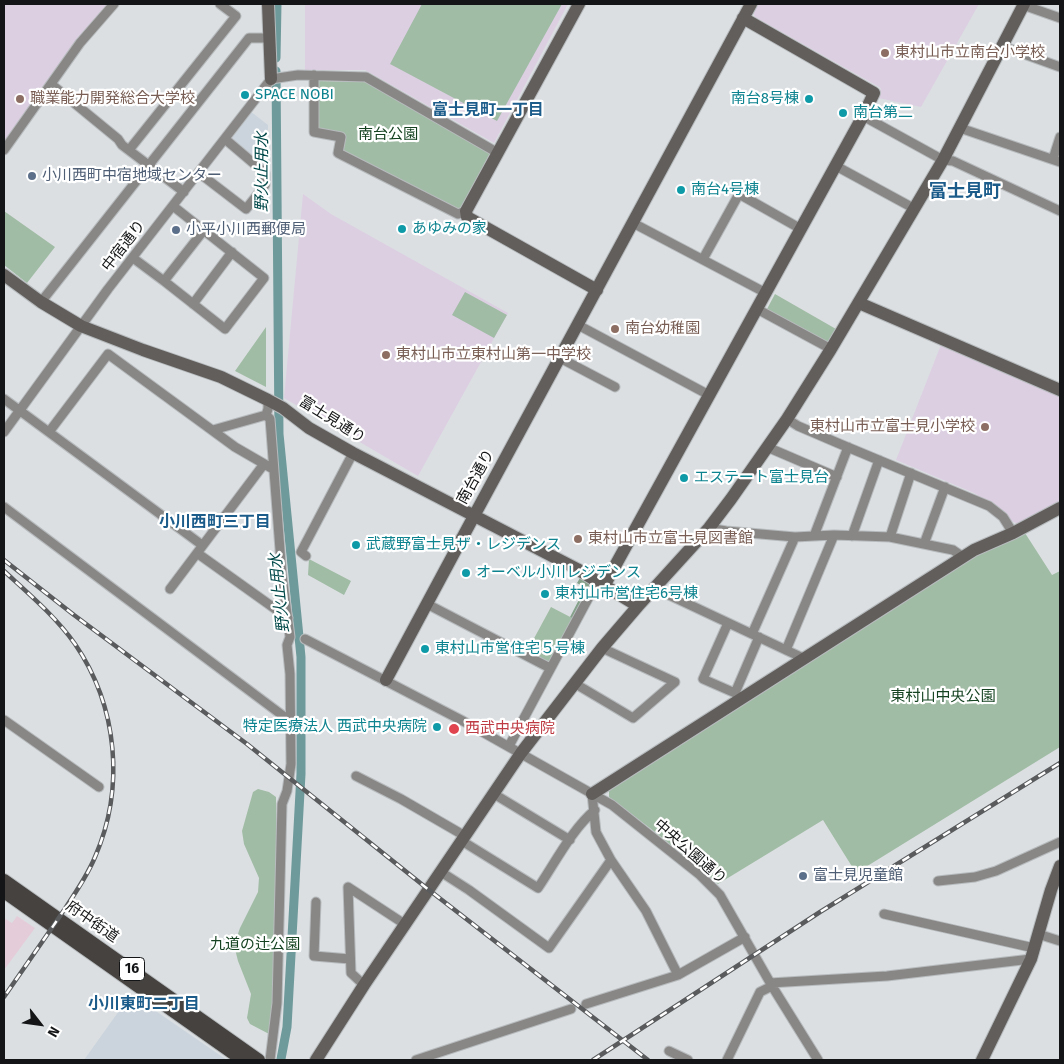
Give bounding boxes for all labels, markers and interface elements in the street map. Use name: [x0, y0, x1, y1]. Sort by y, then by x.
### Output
place label: 東村山市立南台小学校: [895, 44, 1045, 62]
marker: 東村山市立南台小学校: [879, 47, 891, 59]
place label: SPACE NOBI: [255, 86, 334, 104]
marker: SPACE NOBI: [239, 89, 251, 101]
place label: 職業能力開発総合大学校: [30, 90, 195, 108]
place label: 南台8号棟: [731, 90, 799, 108]
marker: 職業能力開発総合大学校: [14, 93, 26, 105]
marker: 南台8号棟: [803, 93, 815, 105]
district label: 富士見町一丁目: [432, 101, 544, 121]
place label: 南台第二: [853, 104, 913, 122]
marker: 南台第二: [837, 107, 849, 119]
park label: 南台公園: [358, 126, 418, 144]
water label: 野火止用水: [253, 132, 273, 212]
place label: 小川西町中宿地域センター: [42, 167, 222, 185]
marker: 小川西町中宿地域センター: [26, 170, 38, 182]
place label: 南台4号棟: [691, 181, 759, 199]
district label: 富士見町: [929, 181, 1001, 203]
marker: 南台4号棟: [675, 184, 687, 196]
street label: 中宿通り: [98, 217, 150, 275]
place label: あゆみの家: [412, 220, 487, 238]
place label: 小平小川西郵便局: [186, 221, 306, 239]
marker: あゆみの家: [396, 223, 408, 235]
marker: 小平小川西郵便局: [170, 224, 182, 236]
place label: 南台幼稚園: [625, 320, 700, 338]
marker: 南台幼稚園: [609, 323, 621, 335]
place label: 東村山市立東村山第一中学校: [396, 346, 591, 364]
marker: 東村山市立東村山第一中学校: [380, 349, 392, 361]
street label: 富士見通り: [295, 392, 369, 448]
place label: 東村山市立富士見小学校: [810, 418, 975, 436]
marker: 東村山市立富士見小学校: [979, 421, 991, 433]
street label: 南台通り: [454, 446, 498, 508]
place label: エステート富士見台: [694, 469, 829, 487]
marker: エステート富士見台: [678, 472, 690, 484]
district label: 小川西町三丁目: [159, 513, 271, 533]
place label: 東村山市立富士見図書館: [588, 530, 753, 548]
marker: 東村山市立富士見図書館: [572, 533, 584, 545]
place label: 武蔵野富士見ザ・レジデンス: [366, 536, 561, 554]
marker: 武蔵野富士見ザ・レジデンス: [350, 539, 362, 551]
water label: 野火止用水: [266, 552, 294, 634]
place label: オーベル小川レジデンス: [476, 564, 641, 582]
marker: オーベル小川レジデンス: [460, 567, 472, 579]
place label: 東村山市営住宅6号棟: [555, 585, 698, 603]
marker: 東村山市営住宅6号棟: [539, 588, 551, 600]
place label: 東村山市営住宅５号棟: [435, 640, 585, 658]
marker: 東村山市営住宅５号棟: [419, 643, 431, 655]
park label: 東村山中央公園: [891, 688, 995, 706]
place label: 特定医療法人 西武中央病院: [243, 718, 427, 736]
place label: 西武中央病院: [465, 720, 555, 738]
marker: 特定医療法人 西武中央病院: [431, 721, 443, 733]
marker: 西武中央病院: [447, 722, 461, 736]
street label: 中央公園通り: [650, 816, 730, 888]
place label: 富士見児童館: [813, 867, 903, 885]
marker: 富士見児童館: [797, 870, 809, 882]
street label: 府中街道: [62, 897, 122, 947]
park label: 九道の辻公園: [210, 936, 300, 954]
road number: 16: [120, 958, 144, 981]
district label: 小川東町二丁目: [88, 995, 200, 1015]
north arrow: [15, 999, 65, 1049]
text: N: [44, 1023, 63, 1040]

